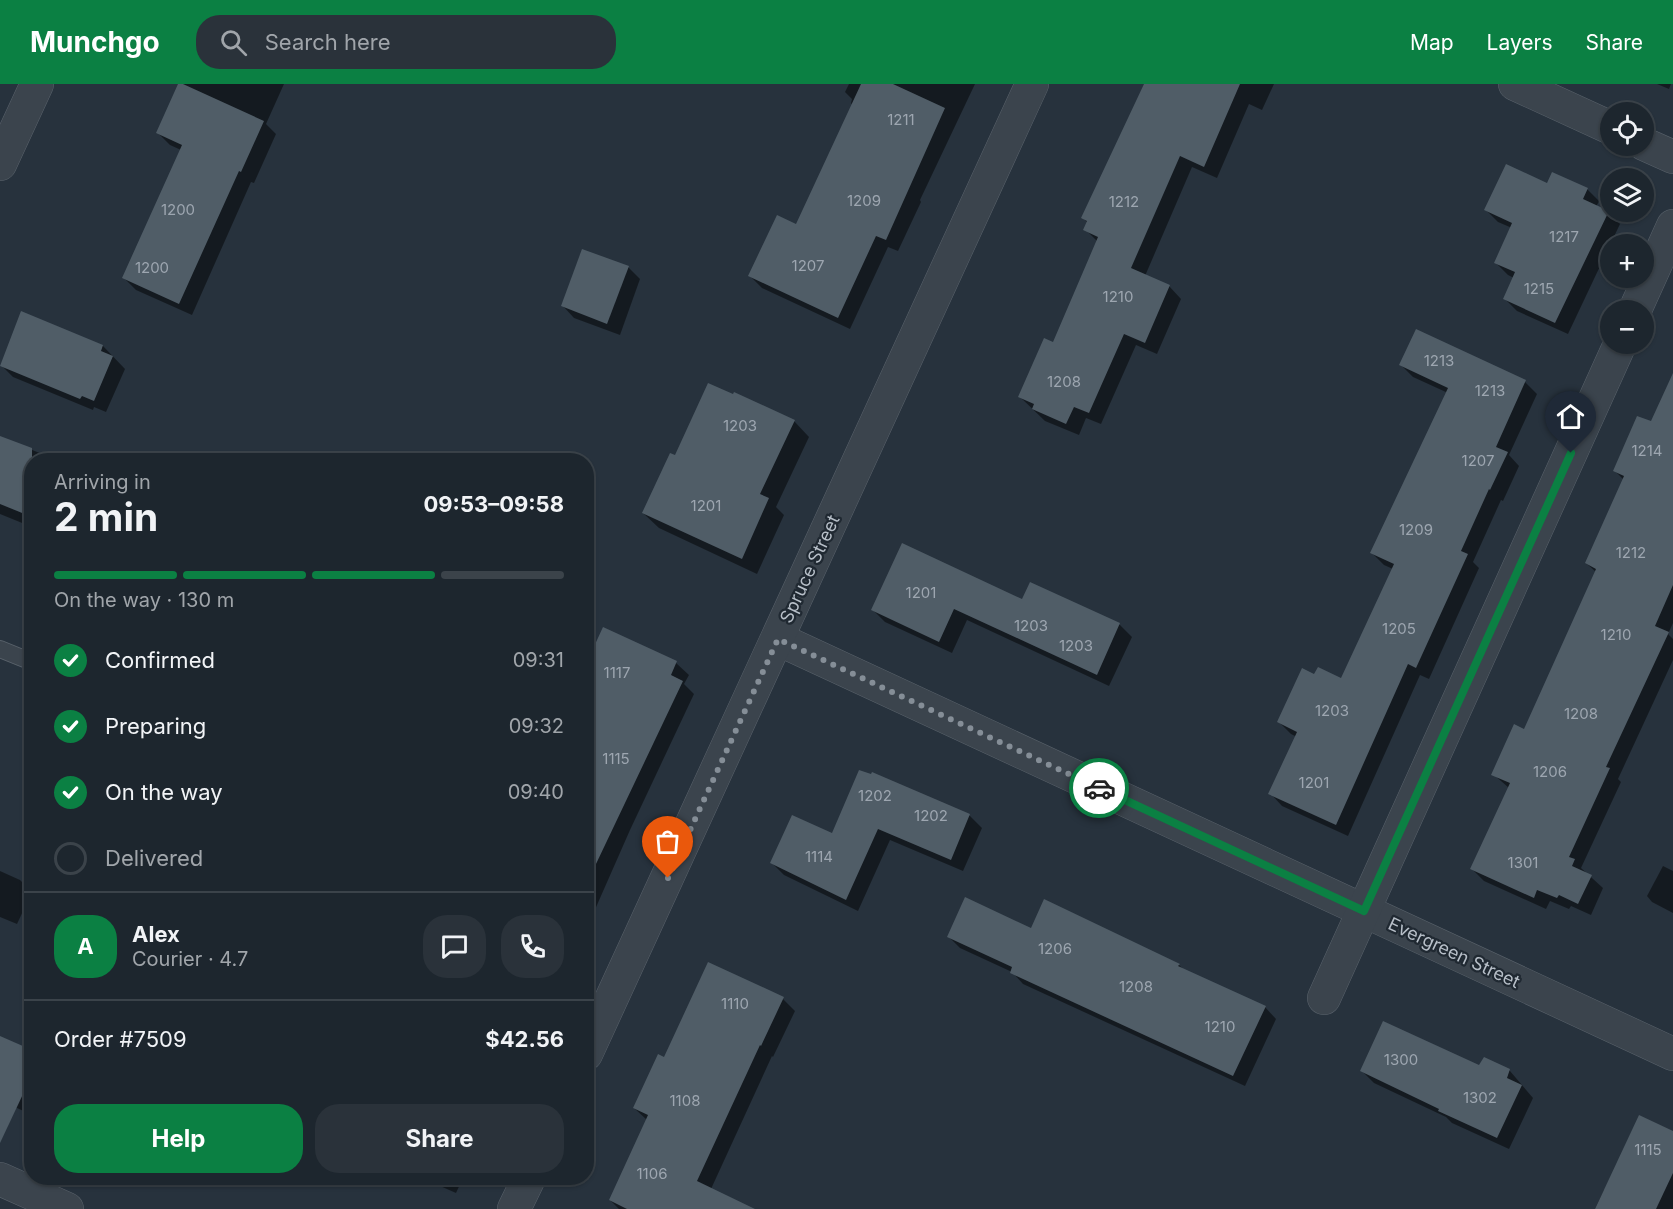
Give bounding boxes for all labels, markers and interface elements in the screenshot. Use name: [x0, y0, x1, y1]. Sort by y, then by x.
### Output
search box: [196, 15, 616, 69]
text: Munchgo: [30, 25, 160, 59]
icon: search: [217, 26, 250, 59]
text: Search here: [265, 29, 391, 55]
text: Map: [1410, 30, 1454, 55]
text: Layers: [1487, 30, 1553, 55]
text: Share: [1586, 30, 1643, 55]
map controls: [1600, 102, 1654, 354]
button: locate: [1600, 102, 1654, 156]
house number: 1211: [887, 110, 915, 129]
button: layers: [1600, 168, 1654, 222]
house number: 1209: [847, 191, 881, 210]
house number: 1212: [1109, 192, 1139, 211]
house number: 1200: [161, 200, 195, 219]
house number: 1217: [1549, 227, 1579, 246]
button: +: [1600, 234, 1654, 288]
house number: 1207: [792, 256, 824, 275]
house number: 1200: [135, 258, 169, 277]
house number: 1215: [1524, 279, 1554, 298]
house number: 1210: [1103, 287, 1133, 306]
button: −: [1600, 300, 1654, 354]
house number: 1213: [1424, 351, 1454, 370]
house number: 1208: [1047, 372, 1081, 391]
house number: 1213: [1475, 381, 1505, 400]
pin: [1545, 391, 1596, 453]
icon: home: [1554, 400, 1587, 433]
house number: 1203: [723, 416, 757, 435]
house number: 1214: [1631, 441, 1663, 460]
house number: 1207: [1462, 451, 1494, 470]
text: Arriving in: [54, 470, 151, 494]
text: 09:53–09:58: [423, 491, 564, 517]
text: 2 min: [54, 493, 158, 540]
house number: 1201: [691, 496, 721, 515]
street label: Spruce Street: [775, 511, 844, 626]
house number: 1209: [1399, 520, 1433, 539]
house number: 1212: [1616, 543, 1646, 562]
house number: 1201: [906, 583, 936, 602]
text: On the way · 130 m: [54, 588, 234, 612]
house number: 1203: [1014, 616, 1048, 635]
house number: 1205: [1382, 619, 1416, 638]
house number: 1210: [1601, 625, 1631, 644]
house number: 1203: [1059, 636, 1093, 655]
icon: check: [54, 644, 87, 677]
text: Confirmed: [105, 647, 215, 673]
text: 09:31: [513, 648, 564, 672]
house number: 1117: [604, 663, 630, 682]
house number: 1203: [1315, 701, 1349, 720]
house number: 1208: [1564, 704, 1598, 723]
icon: check: [54, 710, 87, 743]
text: Preparing: [105, 713, 206, 739]
text: 09:32: [509, 714, 564, 738]
house number: 1115: [602, 749, 630, 768]
courier: [1069, 758, 1129, 818]
house number: 1206: [1533, 762, 1567, 781]
icon: car: [1083, 772, 1116, 805]
house number: 1201: [1299, 773, 1329, 792]
icon: check: [54, 776, 87, 809]
text: On the way: [105, 779, 223, 805]
text: 09:40: [508, 780, 564, 804]
house number: 1202: [858, 786, 892, 805]
house number: 1202: [914, 806, 948, 825]
pin: [642, 816, 693, 878]
icon: bag: [651, 825, 684, 858]
text: Delivered: [105, 845, 203, 871]
house number: 1114: [805, 847, 833, 866]
house number: 1301: [1508, 853, 1538, 872]
street label: Evergreen Street: [1385, 913, 1523, 992]
button: chat: [423, 915, 486, 978]
button: phone: [501, 915, 564, 978]
text: Alex: [132, 921, 180, 947]
text: A: [77, 933, 94, 959]
house number: 1206: [1038, 939, 1072, 958]
text: Courier · 4.7: [132, 947, 248, 971]
house number: 1208: [1119, 977, 1153, 996]
house number: 1110: [721, 994, 749, 1013]
house number: 1210: [1205, 1017, 1235, 1036]
text: Order #7509: [54, 1026, 187, 1052]
text: $42.56: [485, 1026, 564, 1052]
house number: 1300: [1384, 1050, 1418, 1069]
house number: 1302: [1463, 1088, 1497, 1107]
house number: 1108: [670, 1091, 700, 1110]
button: Help: [54, 1104, 303, 1173]
button: Share: [315, 1104, 564, 1173]
house number: 1115: [1634, 1140, 1662, 1159]
house number: 1106: [637, 1164, 667, 1183]

